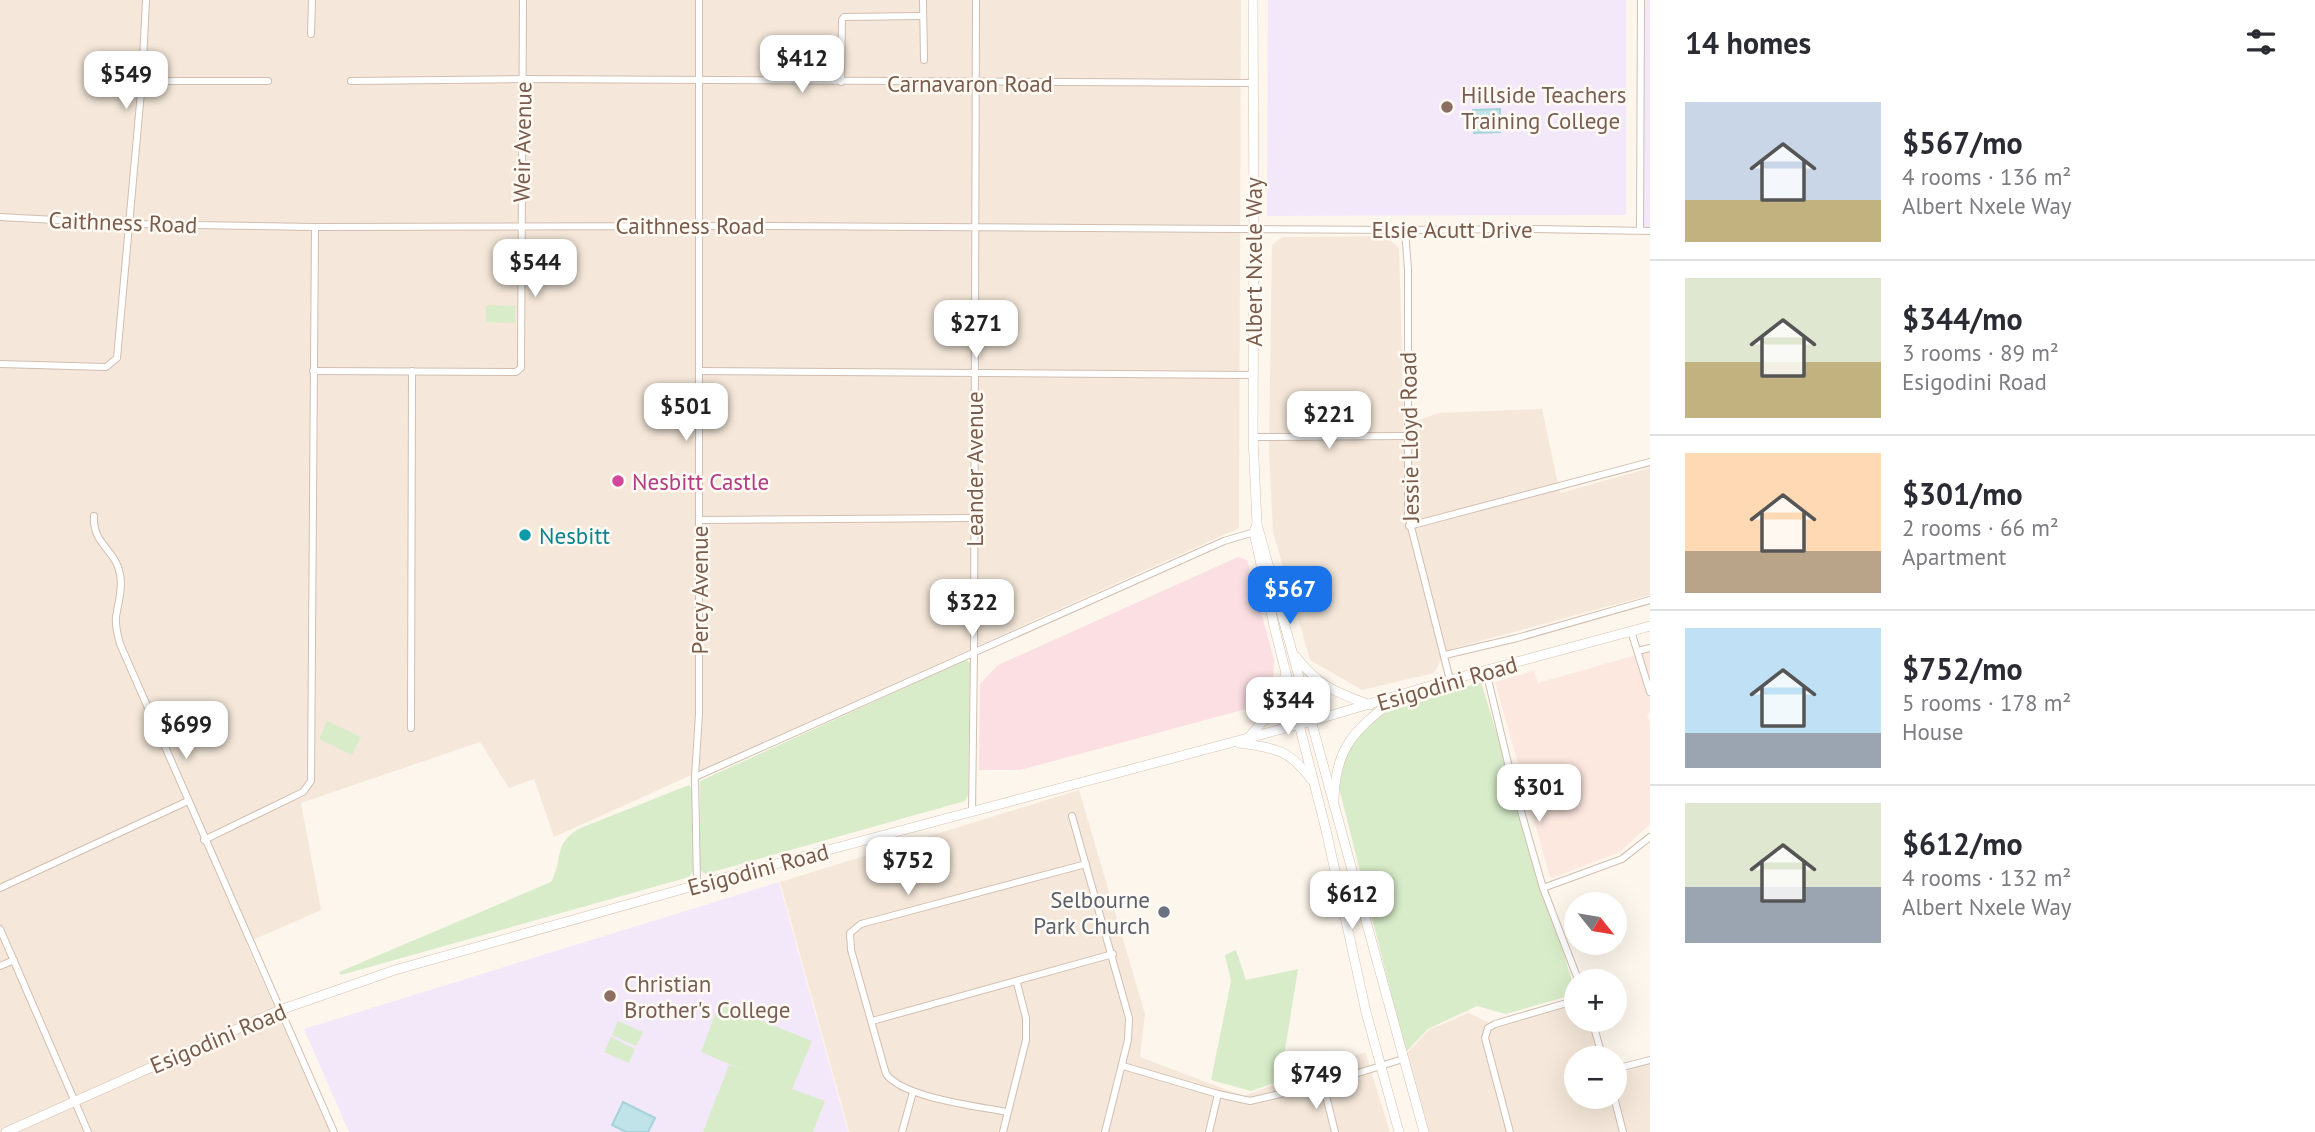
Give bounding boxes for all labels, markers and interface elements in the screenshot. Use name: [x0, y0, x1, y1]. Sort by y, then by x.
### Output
text: 14 homes: [1685, 23, 1811, 62]
icon: filters: [2242, 23, 2280, 61]
pin: $412: [761, 36, 843, 95]
text: $412: [776, 43, 828, 72]
pin: $549: [85, 52, 167, 111]
text: $549: [100, 59, 152, 88]
street label: Carnavaron Road: [887, 69, 1053, 98]
place label: Hillside Teachers Training College: [1461, 80, 1626, 135]
street label: Weir Avenue: [506, 81, 538, 203]
marker: Hillside Teachers Training College: [1439, 99, 1455, 115]
text: $567/mo: [1902, 123, 2023, 162]
icon: home: [1741, 130, 1825, 214]
text: 4 rooms · 136 m²: [1902, 162, 2071, 191]
street label: Albert Nxele Way: [1239, 177, 1268, 347]
text: Albert Nxele Way: [1902, 191, 2072, 220]
street label: Caithness Road: [48, 205, 198, 239]
street label: Caithness Road: [615, 211, 765, 240]
street label: Elsie Acutt Drive: [1371, 215, 1533, 244]
pin: $544: [494, 240, 576, 299]
text: $544: [509, 247, 561, 276]
text: $344/mo: [1902, 299, 2023, 338]
pin: $271: [935, 300, 1017, 360]
icon: home: [1741, 306, 1825, 390]
text: $271: [950, 308, 1002, 337]
text: 3 rooms · 89 m²: [1902, 338, 2059, 367]
street label: Jessie Lloyd Road: [1393, 352, 1425, 523]
text: Esigodini Road: [1902, 367, 2047, 396]
pin: $501: [645, 384, 727, 443]
text: $501: [660, 391, 712, 420]
street label: Leander Avenue: [960, 391, 989, 547]
pin: $221: [1288, 392, 1370, 451]
text: $221: [1303, 399, 1355, 428]
place label: Nesbitt Castle: [632, 467, 769, 496]
marker: Nesbitt Castle: [610, 473, 626, 489]
text: $301/mo: [1902, 474, 2023, 513]
icon: home: [1741, 481, 1825, 565]
text: 2 rooms · 66 m²: [1902, 513, 2059, 542]
place label: Nesbitt: [539, 521, 610, 550]
street label: Percy Avenue: [685, 526, 714, 654]
marker: Nesbitt: [517, 527, 533, 543]
text: Apartment: [1902, 542, 2006, 571]
pin: $567: [1249, 566, 1331, 626]
text: $567: [1264, 574, 1316, 603]
pin: $322: [931, 580, 1013, 639]
text: $322: [946, 587, 998, 616]
street label: Esigodini Road: [1373, 649, 1521, 717]
text: $752/mo: [1902, 649, 2023, 688]
icon: home: [1741, 656, 1825, 740]
pin: $344: [1247, 678, 1329, 737]
text: $344: [1262, 685, 1314, 714]
text: 5 rooms · 178 m²: [1902, 688, 2071, 717]
pin: $699: [145, 702, 227, 761]
text: $699: [160, 709, 212, 738]
text: House: [1902, 717, 1964, 746]
pin: $301: [1498, 764, 1580, 824]
text: $301: [1513, 772, 1565, 801]
text: $612/mo: [1902, 824, 2023, 863]
icon: home: [1741, 831, 1825, 915]
street label: Esigodini Road: [684, 836, 832, 902]
pin: $752: [867, 838, 949, 897]
text: $752: [882, 845, 934, 874]
text: 4 rooms · 132 m²: [1902, 863, 2071, 892]
pin: $612: [1311, 872, 1393, 931]
text: $612: [1326, 879, 1378, 908]
place label: Selbourne Park Church: [1033, 885, 1150, 940]
north arrow: [1564, 892, 1628, 956]
map controls: [1564, 892, 1627, 1109]
text: Albert Nxele Way: [1902, 892, 2072, 921]
marker: Selbourne Park Church: [1156, 904, 1172, 920]
place label: Christian Brother's College: [624, 969, 790, 1024]
button: +: [1564, 969, 1627, 1032]
marker: Christian Brother's College: [602, 988, 618, 1004]
street label: Esigodini Road: [146, 996, 290, 1080]
button: −: [1564, 1046, 1627, 1109]
pin: $749: [1275, 1052, 1357, 1111]
text: $749: [1290, 1059, 1342, 1088]

